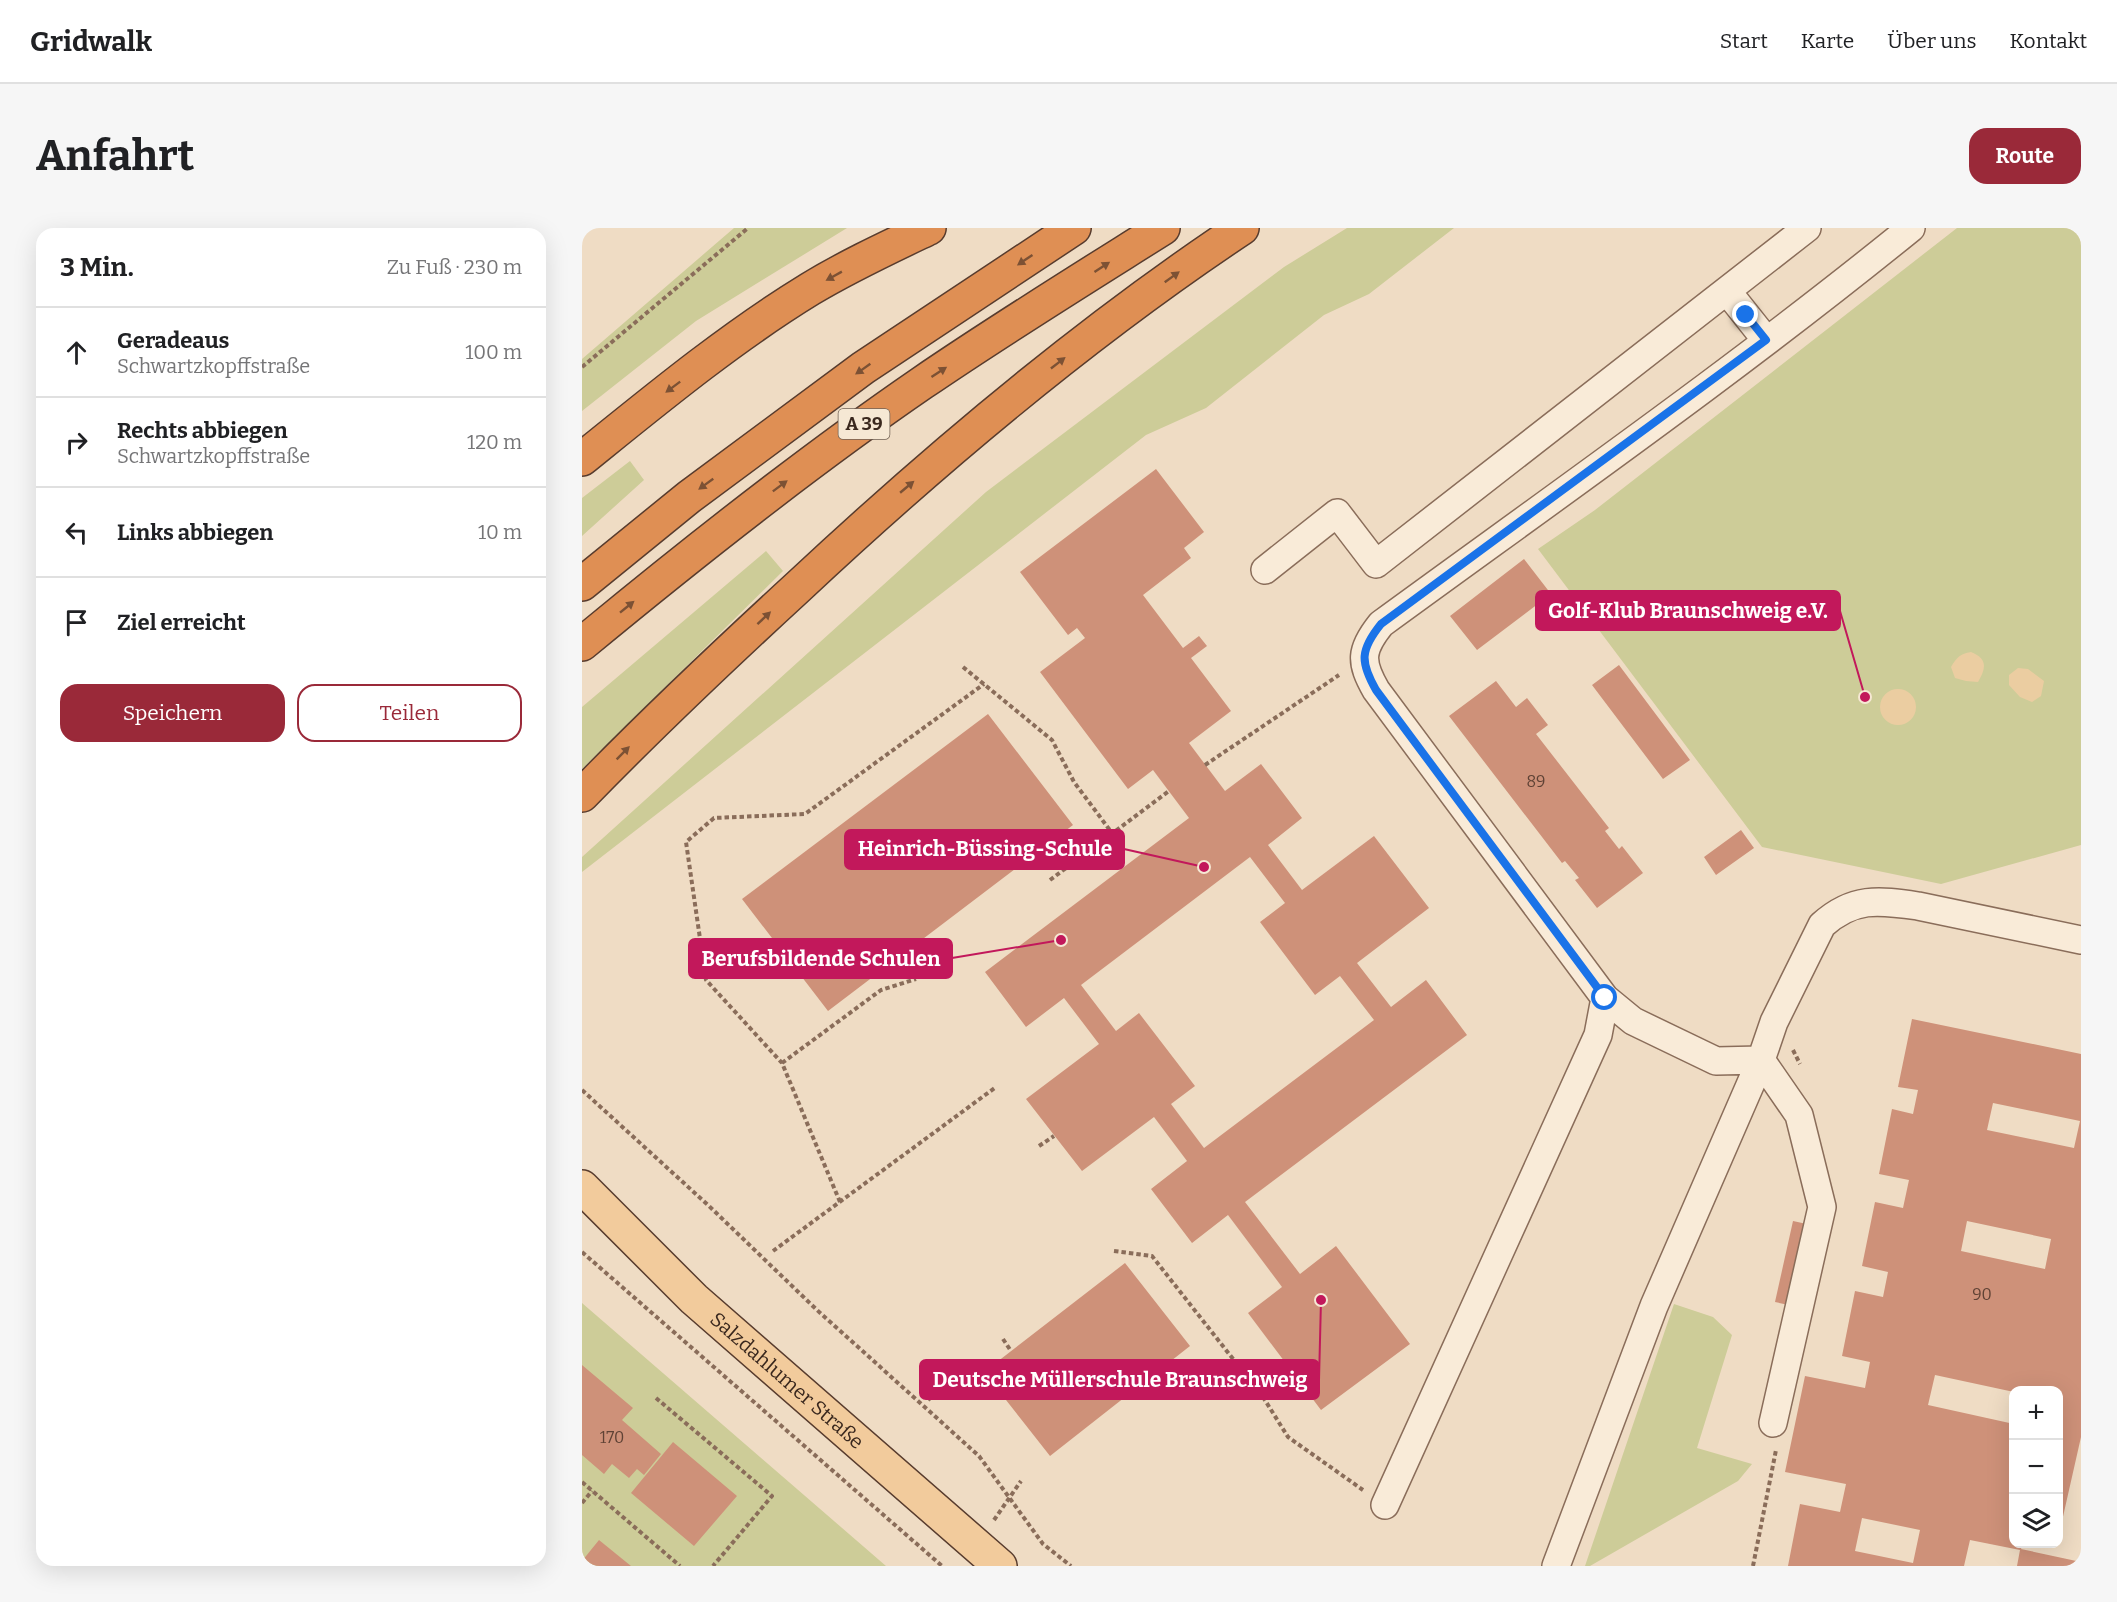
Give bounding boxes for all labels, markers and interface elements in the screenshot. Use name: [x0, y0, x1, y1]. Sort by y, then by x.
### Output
text: Gridwalk: [30, 25, 152, 58]
text: Start: [1720, 28, 1768, 54]
text: Karte: [1801, 28, 1854, 54]
text: Über uns: [1887, 28, 1977, 54]
text: Kontakt: [2010, 28, 2087, 54]
button: Route: [1969, 128, 2081, 184]
text: Anfahrt: [36, 131, 194, 181]
text: 3 Min.: [60, 252, 134, 283]
text: Zu Fuß · 230 m: [387, 255, 522, 279]
one-way arrow: [1017, 255, 1033, 266]
one-way arrow: [1094, 261, 1110, 272]
one-way arrow: [825, 271, 842, 281]
one-way arrow: [1164, 271, 1180, 283]
route end: [1732, 301, 1758, 327]
text: Geradeaus: [117, 327, 229, 354]
icon: ahead: [60, 336, 93, 369]
text: 100 m: [465, 340, 522, 364]
text: Schwartzkopffstraße: [117, 354, 310, 378]
one-way arrow: [1051, 358, 1066, 370]
one-way arrow: [855, 363, 871, 375]
one-way arrow: [930, 367, 947, 378]
one-way arrow: [666, 381, 682, 393]
road number: A 39: [838, 409, 890, 439]
text: Rechts abbiegen: [117, 417, 288, 444]
icon: right: [60, 426, 93, 459]
text: 120 m: [467, 430, 522, 454]
text: Schwartzkopffstraße: [117, 444, 310, 468]
one-way arrow: [698, 478, 713, 490]
one-way arrow: [899, 480, 915, 493]
one-way arrow: [773, 481, 788, 493]
icon: left: [60, 516, 93, 549]
text: Links abbiegen: [117, 519, 274, 546]
text: 10 m: [478, 520, 522, 544]
callout: Golf-Klub Braunschweig e.V.: [1536, 591, 1840, 630]
text: Golf-Klub Braunschweig e.V.: [1548, 598, 1828, 624]
one-way arrow: [619, 601, 634, 614]
icon: arrive: [60, 606, 93, 639]
text: Ziel erreicht: [117, 609, 246, 636]
one-way arrow: [756, 611, 771, 625]
button: Speichern: [60, 684, 285, 742]
button: Teilen: [297, 684, 522, 742]
one-way arrow: [616, 747, 630, 761]
house number: 89: [1527, 772, 1546, 791]
callout: Heinrich-Büssing-Schule: [845, 830, 1124, 869]
text: Heinrich-Büssing-Schule: [858, 836, 1112, 862]
callout: Berufsbildende Schulen: [689, 939, 952, 978]
text: Berufsbildende Schulen: [702, 946, 941, 972]
route start: [1591, 984, 1617, 1010]
house number: 90: [1972, 1285, 1992, 1304]
street label: Salzdahlumer Straße: [705, 1307, 869, 1454]
callout: Deutsche Müllerschule Braunschweig: [920, 1360, 1319, 1399]
text: Deutsche Müllerschule Braunschweig: [932, 1367, 1308, 1393]
map controls: [2009, 1386, 2063, 1548]
button: +: [2009, 1386, 2063, 1440]
house number: 170: [600, 1428, 624, 1447]
button: −: [2009, 1440, 2063, 1494]
button: layers: [2009, 1494, 2063, 1548]

